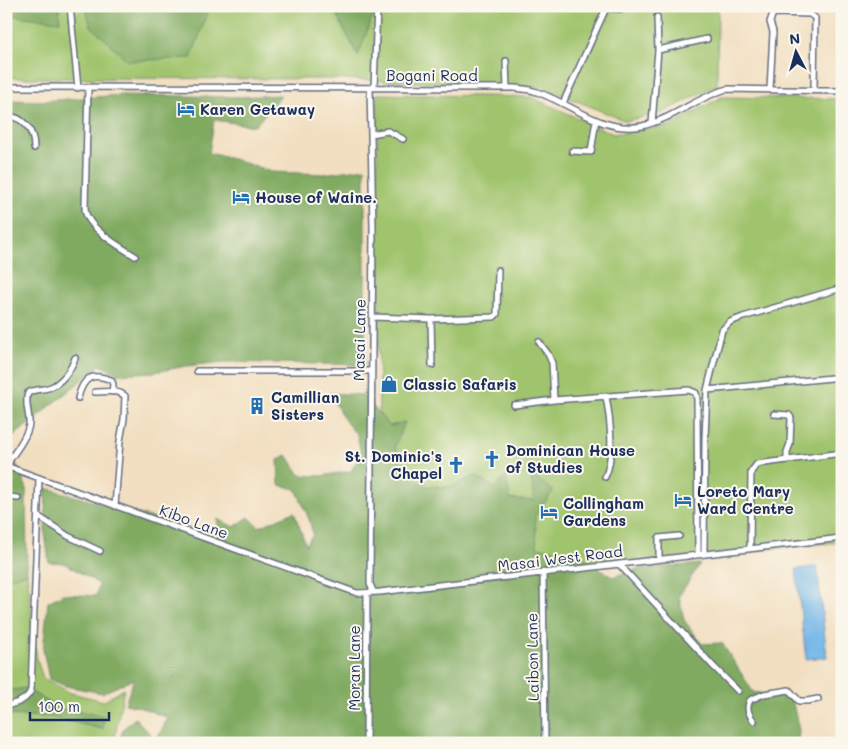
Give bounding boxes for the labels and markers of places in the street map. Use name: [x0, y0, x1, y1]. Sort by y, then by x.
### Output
hotel icon: Karen Getaway: [176, 99, 196, 119]
place label: Karen Getaway: [200, 99, 315, 119]
hotel icon: House of Waine.: [231, 187, 251, 207]
place label: House of Waine.: [255, 187, 377, 207]
shop icon: Classic Safaris: [379, 374, 399, 394]
place label: Classic Safaris: [403, 374, 517, 394]
place label: Camillian Sisters: [271, 387, 339, 424]
building icon: Camillian Sisters: [247, 396, 267, 416]
place label: Dominican House of Studies: [506, 440, 635, 477]
place label: St. Dominic's Chapel: [345, 446, 442, 483]
church icon: Dominican House of Studies: [482, 449, 502, 469]
church icon: St. Dominic's Chapel: [446, 455, 466, 475]
place label: Loreto Mary Ward Centre: [697, 481, 794, 518]
hotel icon: Loreto Mary Ward Centre: [673, 490, 693, 510]
place label: Collingham Gardens: [563, 493, 644, 530]
hotel icon: Collingham Gardens: [539, 502, 559, 522]

